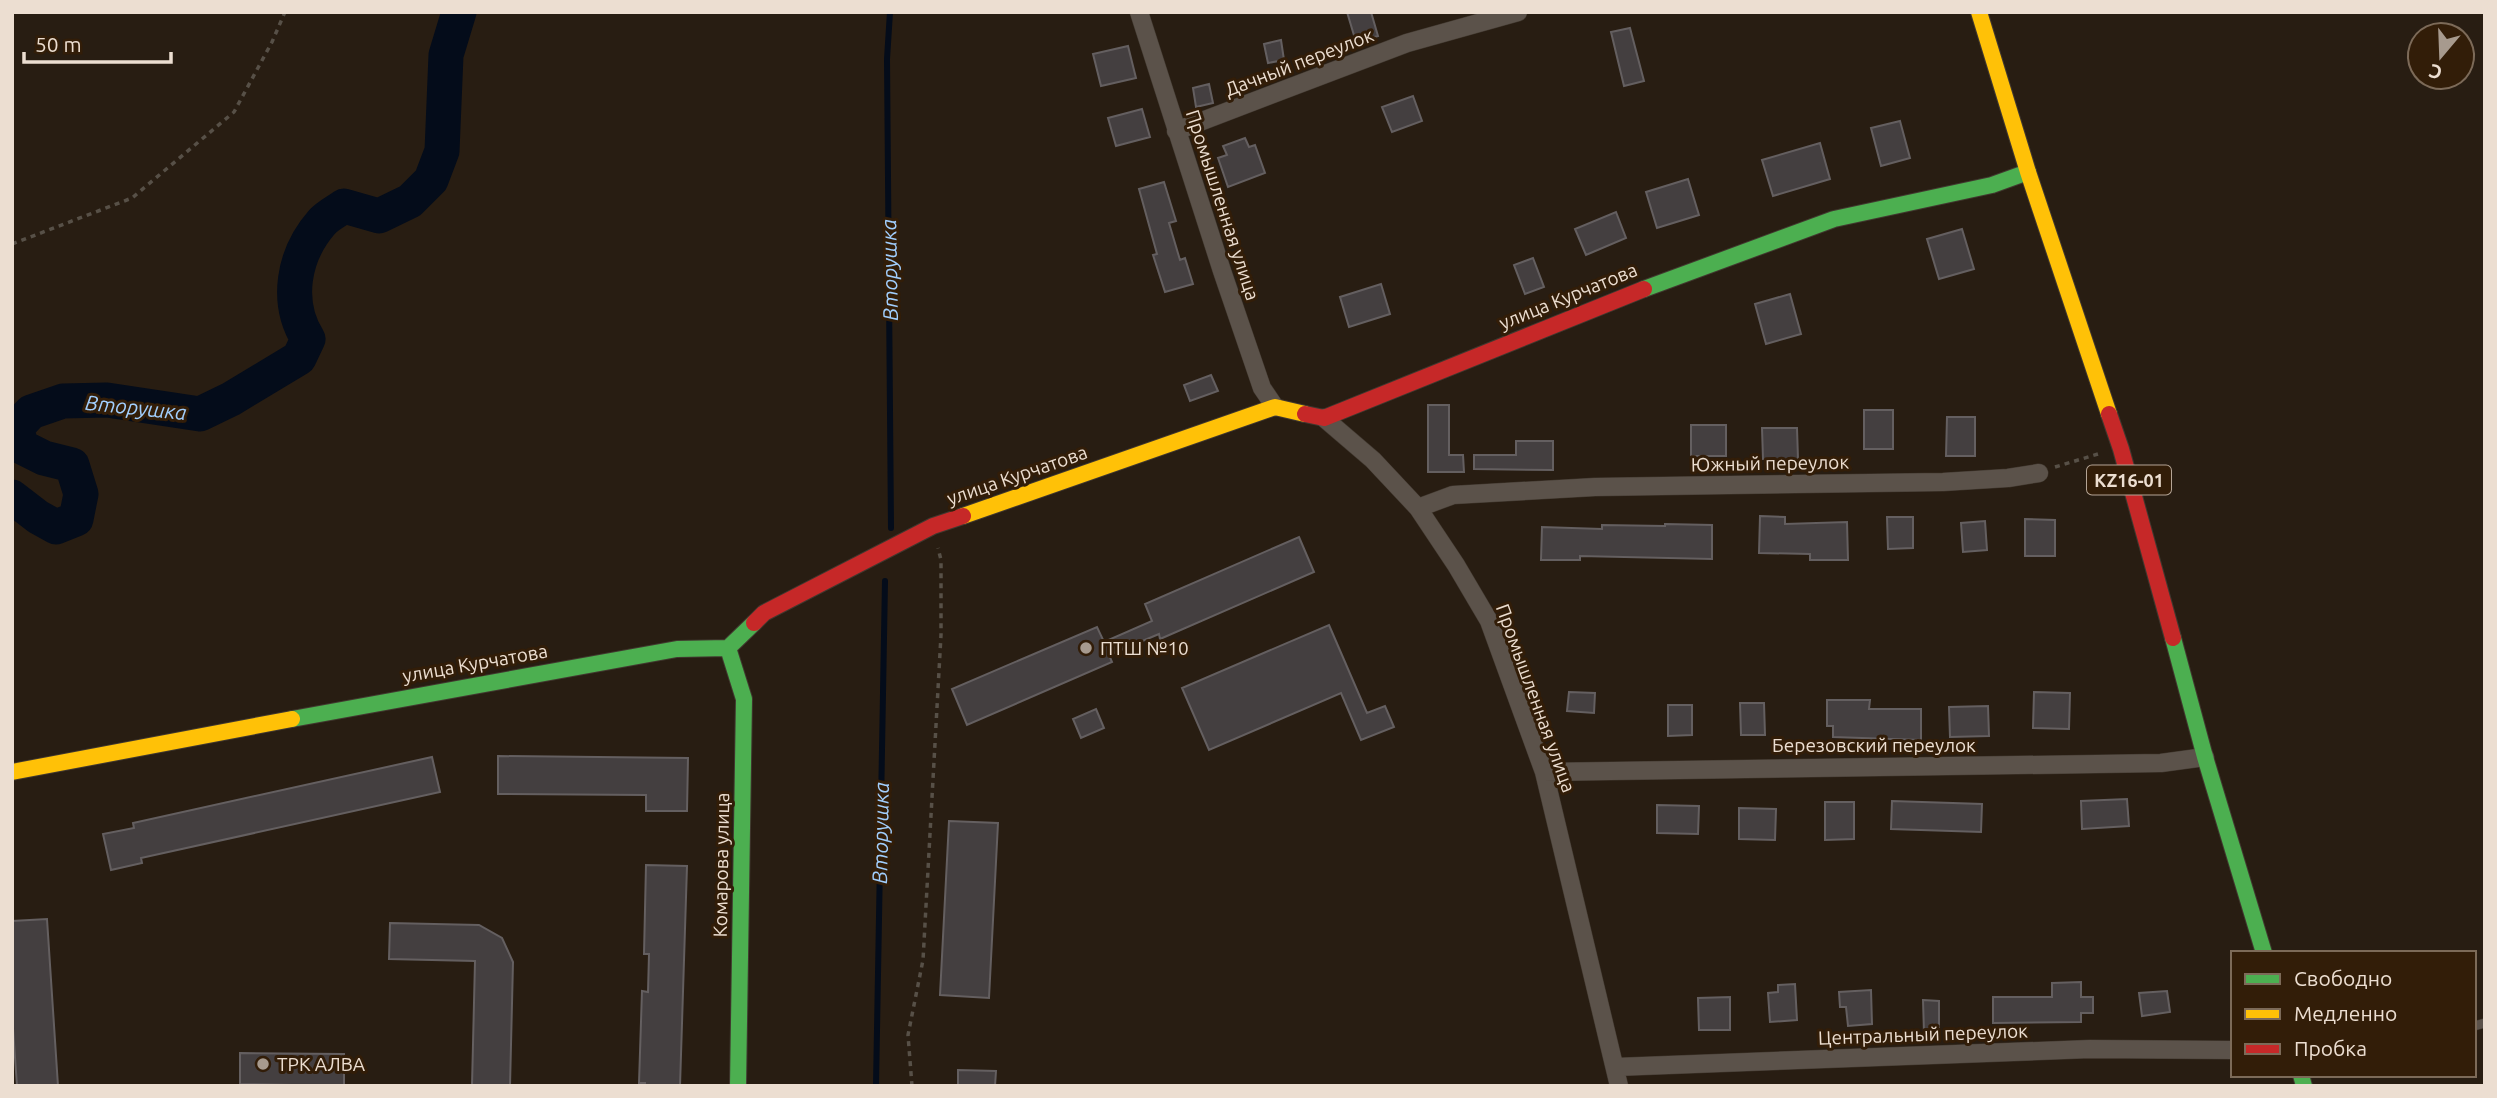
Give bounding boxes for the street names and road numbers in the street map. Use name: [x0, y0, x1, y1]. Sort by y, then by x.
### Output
street label: Дачный переулок: [1221, 23, 1377, 101]
street label: Промышленная улица: [1182, 107, 1264, 303]
street label: улица Курчатова: [1496, 258, 1640, 334]
street label: улица Курчатова: [944, 441, 1090, 509]
street label: Южный переулок: [1691, 451, 1849, 475]
road number: KZ16-01: [2087, 466, 2171, 494]
street label: Промышленная улица: [1492, 601, 1580, 795]
street label: улица Курчатова: [401, 639, 549, 687]
street label: Березовский переулок: [1772, 734, 1976, 756]
street label: Комарова улица: [709, 792, 733, 938]
street label: Центральный переулок: [1818, 1019, 2028, 1049]

